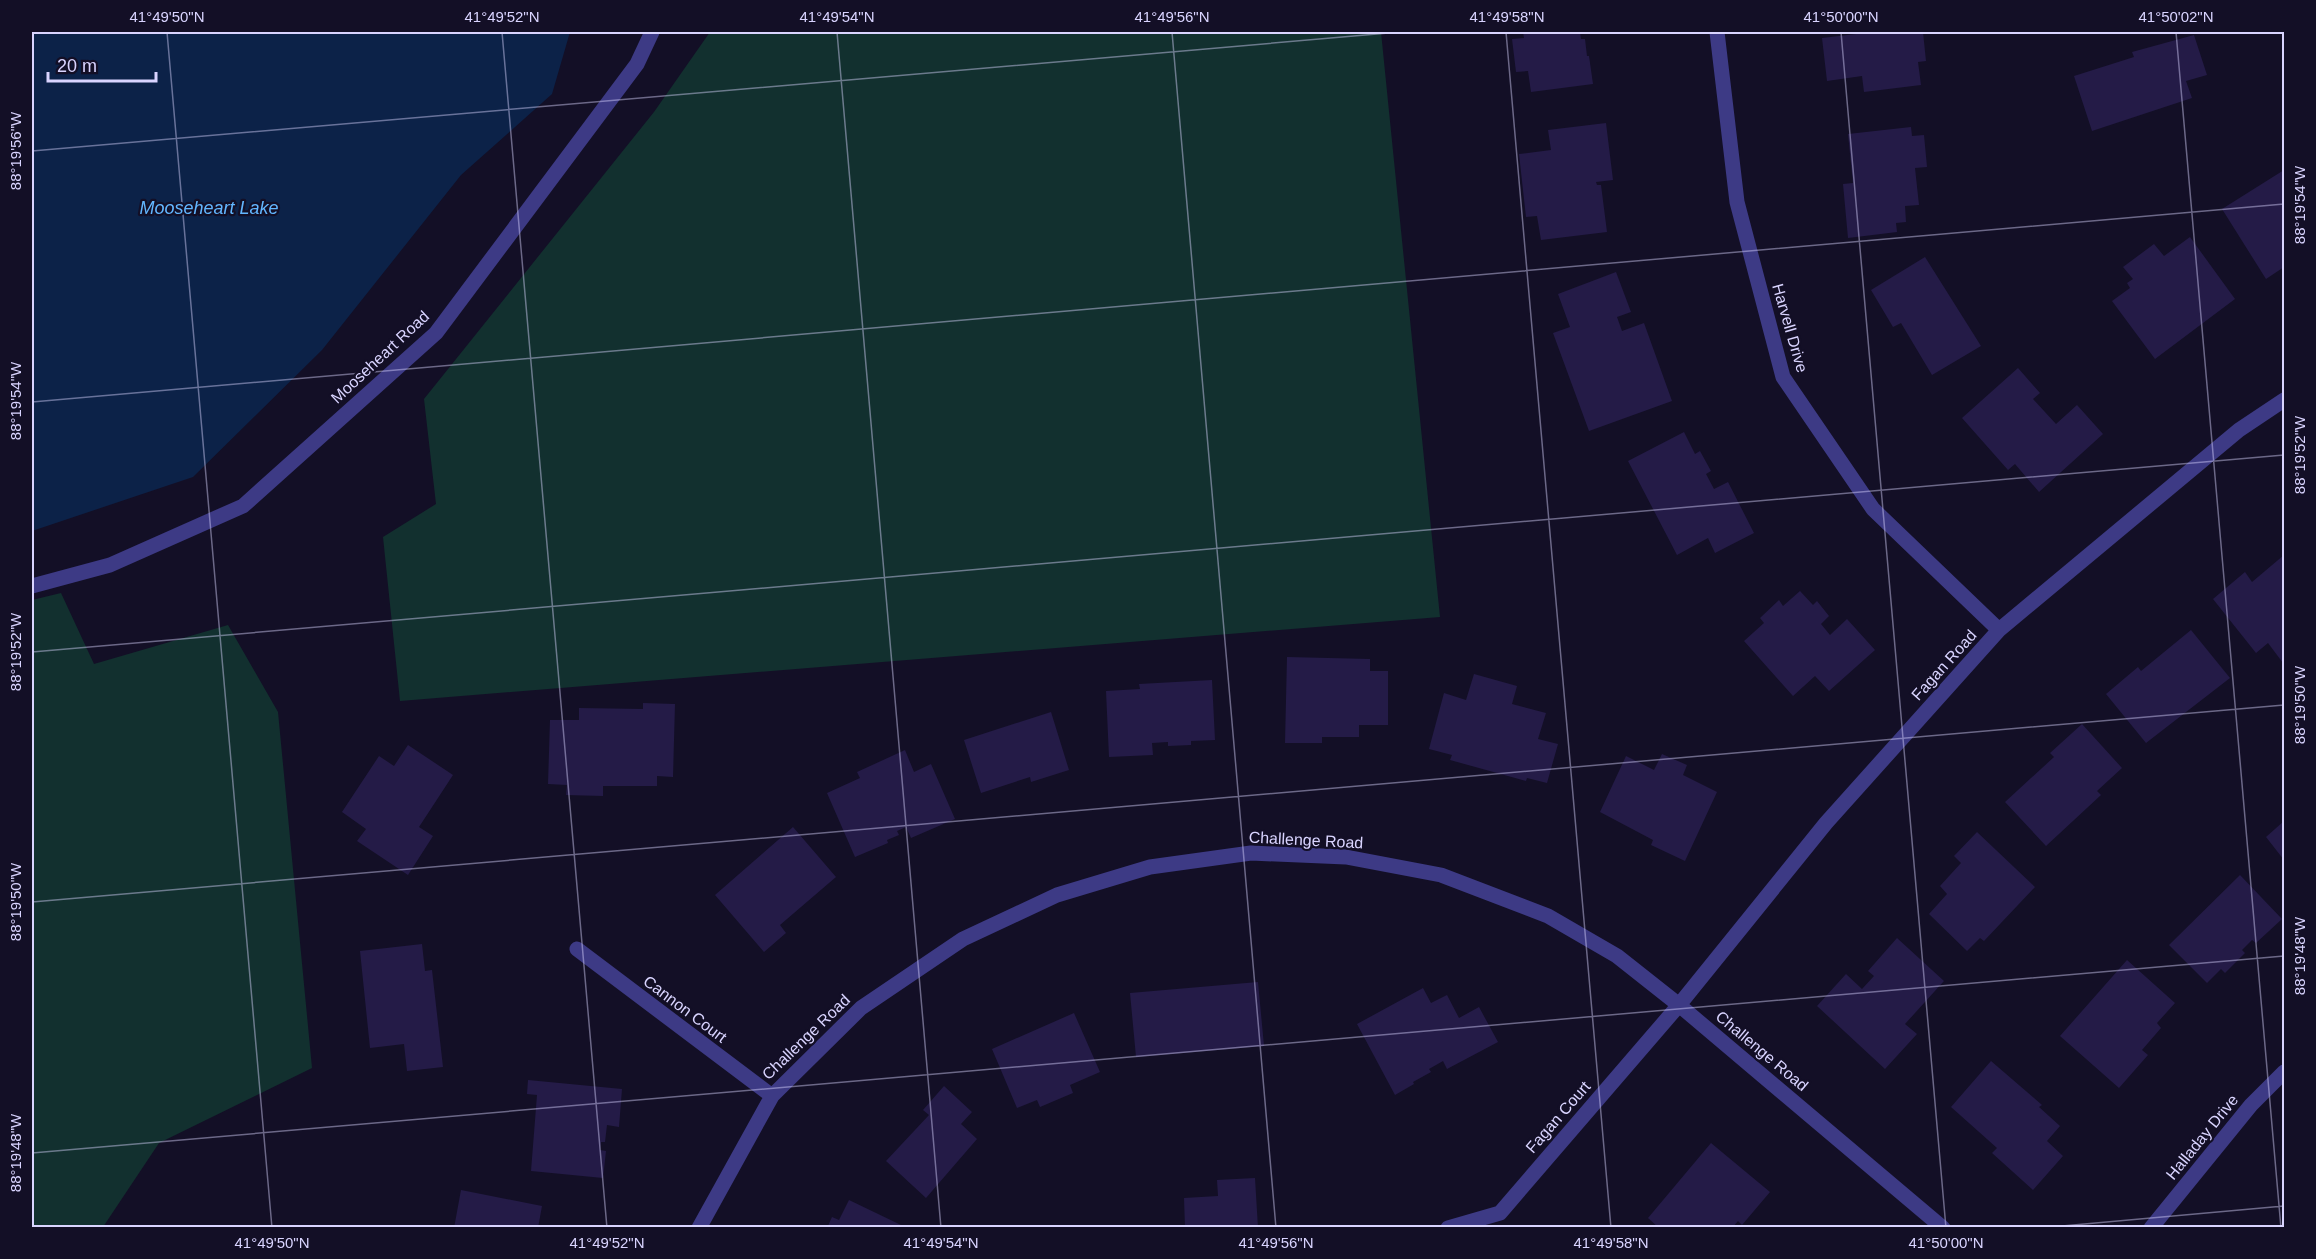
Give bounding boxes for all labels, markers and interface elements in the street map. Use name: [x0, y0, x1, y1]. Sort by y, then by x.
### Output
text: 41°49'50"N: [129, 8, 205, 25]
text: 41°49'52"N: [464, 8, 540, 25]
text: 41°49'54"N: [799, 8, 875, 25]
text: 41°49'56"N: [1134, 8, 1210, 25]
text: 41°49'58"N: [1469, 8, 1545, 25]
text: 41°50'00"N: [1803, 8, 1879, 25]
text: 41°50'02"N: [2138, 8, 2214, 25]
scale bar: [48, 45, 156, 83]
text: 20 m: [57, 56, 97, 76]
text: 88°19'56"W: [7, 111, 24, 190]
text: 88°19'54"W: [2291, 165, 2308, 244]
water label: Mooseheart Lake: [139, 198, 279, 218]
street label: Harvell Drive: [1769, 282, 1811, 374]
street label: Mooseheart Road: [328, 307, 432, 407]
text: 88°19'54"W: [7, 361, 24, 440]
text: 88°19'52"W: [2291, 415, 2308, 494]
text: 88°19'52"W: [7, 612, 24, 691]
street label: Fagan Road: [1908, 627, 1980, 703]
text: 88°19'50"W: [2291, 665, 2308, 744]
street label: Challenge Road: [1248, 829, 1364, 851]
text: 88°19'50"W: [7, 862, 24, 941]
text: 88°19'48"W: [2291, 916, 2308, 995]
street label: Cannon Court: [640, 972, 730, 1046]
street label: Challenge Road: [759, 991, 853, 1083]
street label: Challenge Road: [1713, 1008, 1811, 1094]
street label: Fagan Court: [1522, 1077, 1594, 1156]
street label: Halladay Drive: [2163, 1091, 2241, 1183]
text: 88°19'48"W: [7, 1113, 24, 1192]
text: 41°49'50"N: [234, 1234, 310, 1251]
text: 41°49'52"N: [569, 1234, 645, 1251]
text: 41°49'54"N: [903, 1234, 979, 1251]
text: 41°49'56"N: [1238, 1234, 1314, 1251]
text: 41°49'58"N: [1573, 1234, 1649, 1251]
text: 41°50'00"N: [1908, 1234, 1984, 1251]

